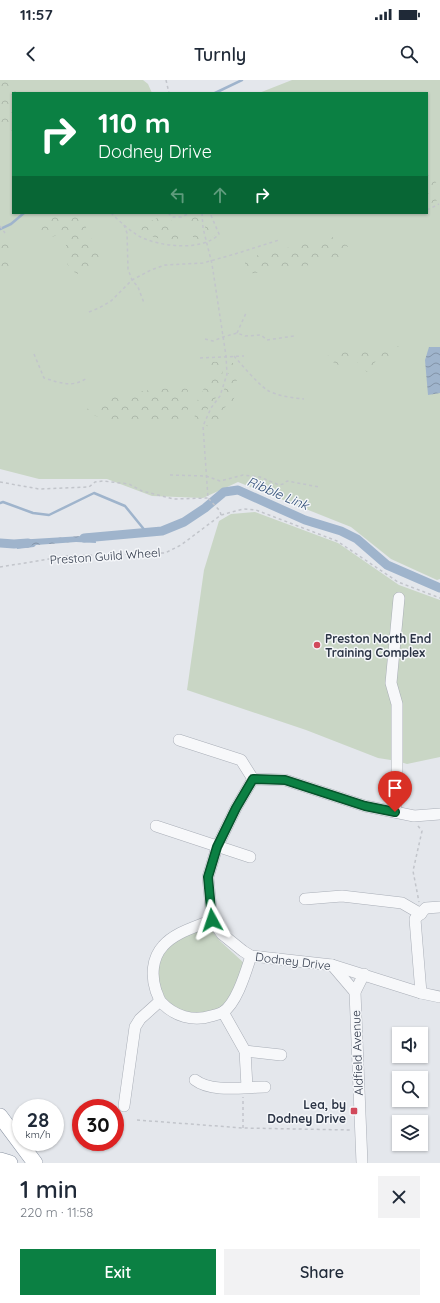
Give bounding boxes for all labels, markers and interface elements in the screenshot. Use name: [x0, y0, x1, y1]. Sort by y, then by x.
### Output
text: 11:57: [20, 5, 53, 24]
icon: back: [20, 43, 42, 65]
text: Turnly: [194, 43, 246, 66]
icon: search: [398, 43, 420, 65]
text: 110 m: [98, 105, 171, 140]
icon: right: [32, 108, 84, 160]
text: Dodney Drive: [98, 140, 212, 163]
icon: left: [167, 184, 189, 206]
icon: ahead: [209, 184, 231, 206]
icon: right: [251, 184, 273, 206]
water label: Ribble Link: [245, 473, 312, 514]
street label: Preston Guild Wheel: [49, 545, 161, 567]
place label: Preston North End Training Complex: [325, 631, 431, 660]
marker: Preston North End Training Complex: [312, 640, 322, 650]
pin: [378, 771, 412, 812]
icon: arrive: [384, 777, 406, 799]
position arrow: [191, 899, 233, 941]
street label: Dodney Drive: [254, 949, 332, 973]
street label: Aldfield Avenue: [348, 1010, 366, 1096]
map controls: [392, 1027, 428, 1151]
button: sound: [392, 1027, 428, 1063]
button: search: [392, 1071, 428, 1107]
place label: Lea, by Dodney Drive: [267, 1097, 346, 1126]
speed limit sign: 30: [72, 1099, 124, 1151]
marker: Lea, by Dodney Drive: [349, 1106, 359, 1116]
text: 28: [27, 1107, 49, 1132]
button: layers: [392, 1115, 428, 1151]
text: km/h: [25, 1128, 51, 1141]
text: 1 min: [20, 1174, 78, 1204]
button: close: [378, 1176, 420, 1218]
text: 220 m · 11:58: [20, 1204, 93, 1220]
button: Exit: [20, 1249, 216, 1295]
button: Share: [224, 1249, 420, 1295]

